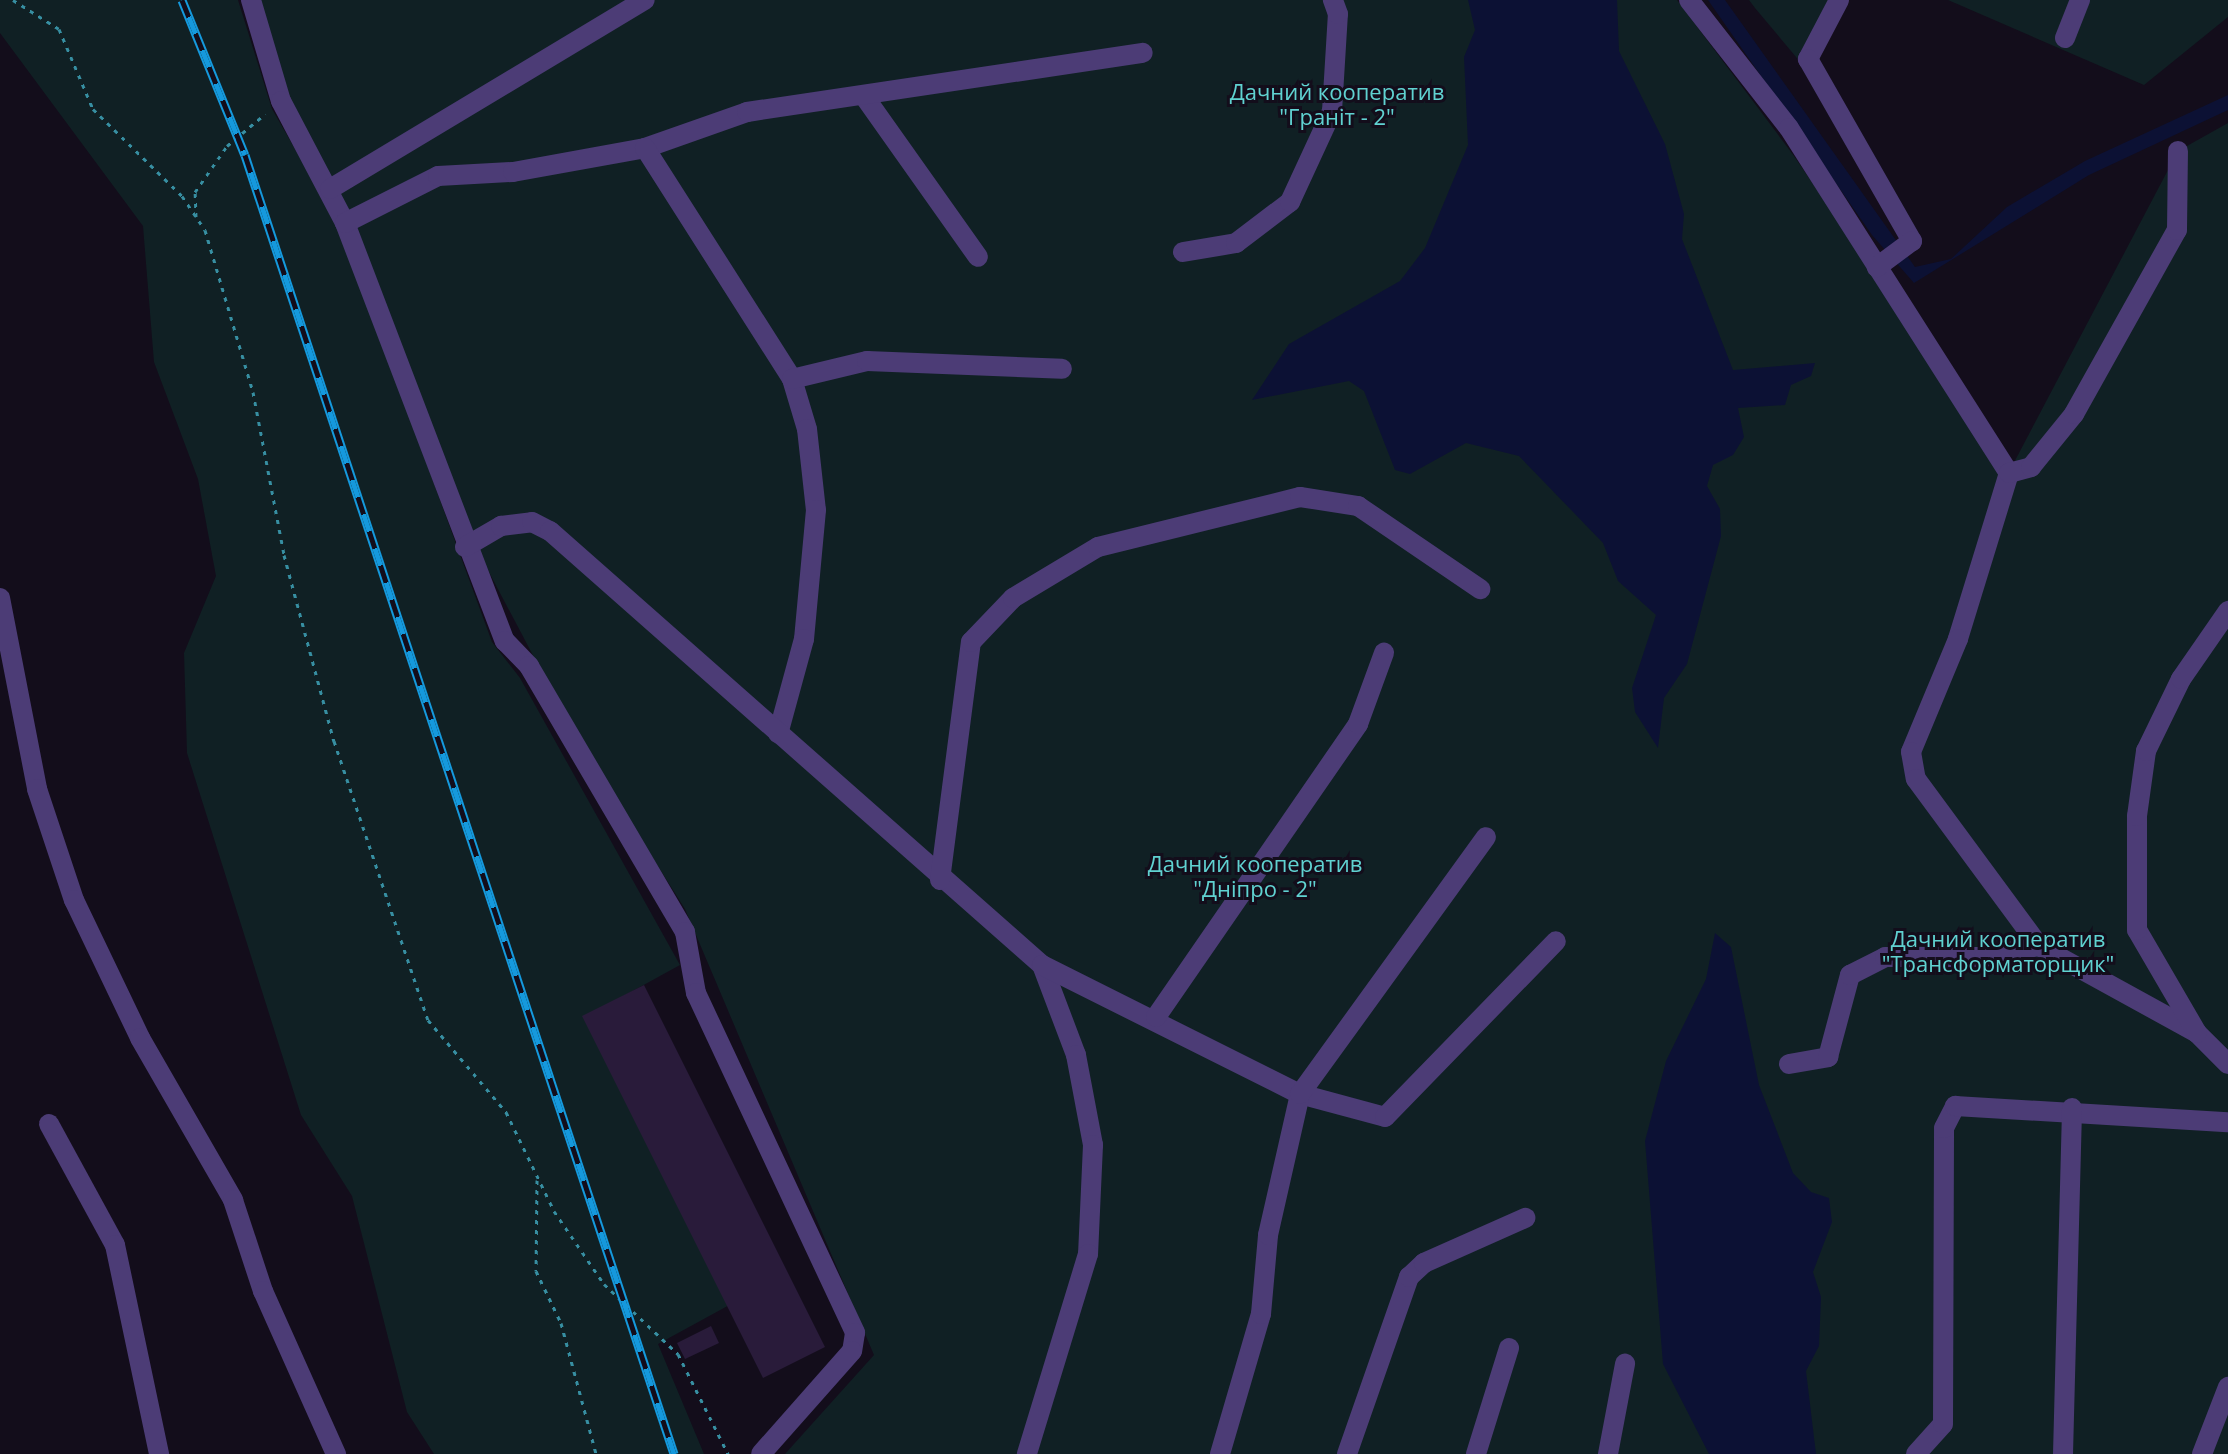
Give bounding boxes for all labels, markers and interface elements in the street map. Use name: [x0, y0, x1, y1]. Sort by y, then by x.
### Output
park label: Дачний кооператив "Граніт - 2": [1230, 78, 1444, 130]
park label: Дачний кооператив "Дніпро - 2": [1148, 850, 1362, 902]
park label: Дачний кооператив "Трансформаторщик": [1882, 925, 2114, 976]

